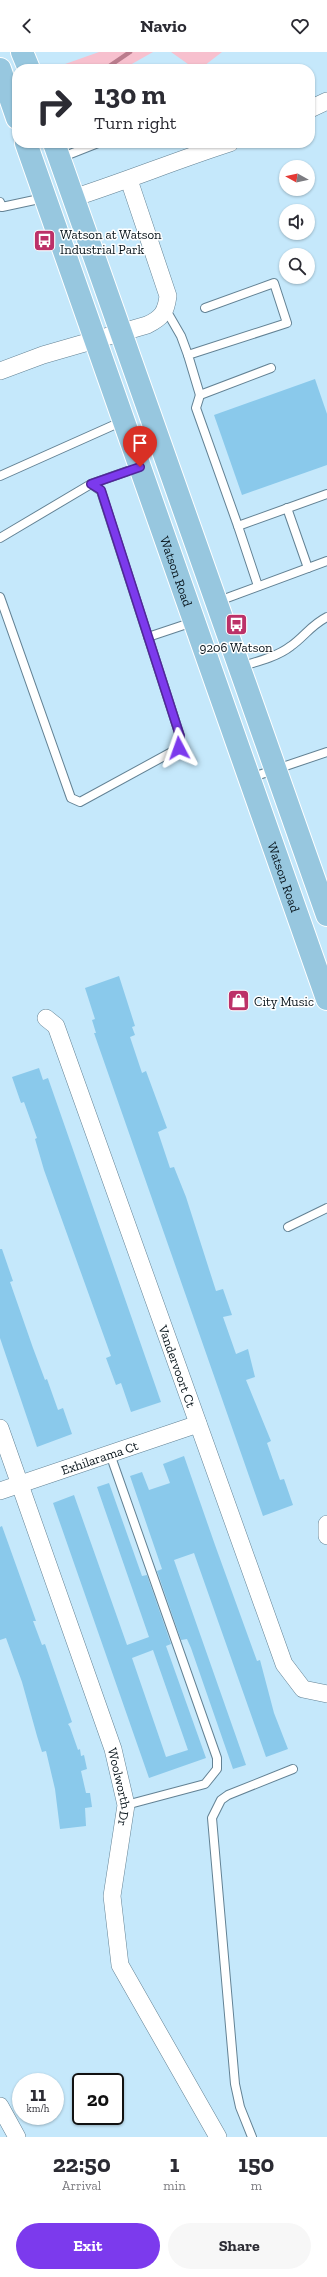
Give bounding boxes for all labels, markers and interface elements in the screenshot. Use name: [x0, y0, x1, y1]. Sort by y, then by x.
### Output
icon: back: [16, 15, 38, 37]
text: Navio: [140, 15, 187, 37]
icon: heart: [289, 15, 311, 37]
text: 130 m: [94, 78, 166, 111]
icon: right: [28, 80, 80, 132]
text: Turn right: [94, 112, 176, 134]
north arrow: [279, 160, 315, 196]
map controls: [279, 160, 315, 284]
button: sound: [279, 204, 315, 240]
place label: Watson at Watson Industrial Park: [60, 227, 162, 257]
bus stop icon: Watson at Watson Industrial Park: [31, 228, 57, 254]
button: search: [279, 248, 315, 284]
pin: [123, 426, 157, 467]
icon: arrive: [129, 432, 151, 454]
street label: Watson Road: [157, 534, 195, 609]
bus stop icon: 9206 Watson: [223, 612, 249, 638]
place label: 9206 Watson: [200, 640, 273, 655]
position arrow: [158, 727, 200, 769]
street label: Watson Road: [264, 840, 303, 914]
shop icon: City Music: [226, 988, 252, 1014]
place label: City Music: [254, 994, 314, 1009]
street label: Vandervoort Ct: [155, 1322, 199, 1410]
street label: Exhilarama Ct: [59, 1438, 140, 1478]
street label: Woolworth Dr: [105, 1746, 134, 1827]
speed limit sign: 20: [72, 2073, 124, 2125]
text: 11: [30, 2082, 46, 2106]
text: km/h: [27, 2103, 49, 2115]
text: 22:50: [53, 2149, 111, 2178]
text: 1: [170, 2149, 179, 2178]
text: 150: [238, 2149, 274, 2178]
text: Arrival: [62, 2178, 101, 2193]
text: min: [163, 2178, 186, 2193]
text: m: [251, 2178, 262, 2193]
button: Exit: [16, 2223, 160, 2269]
button: Share: [168, 2223, 311, 2269]

